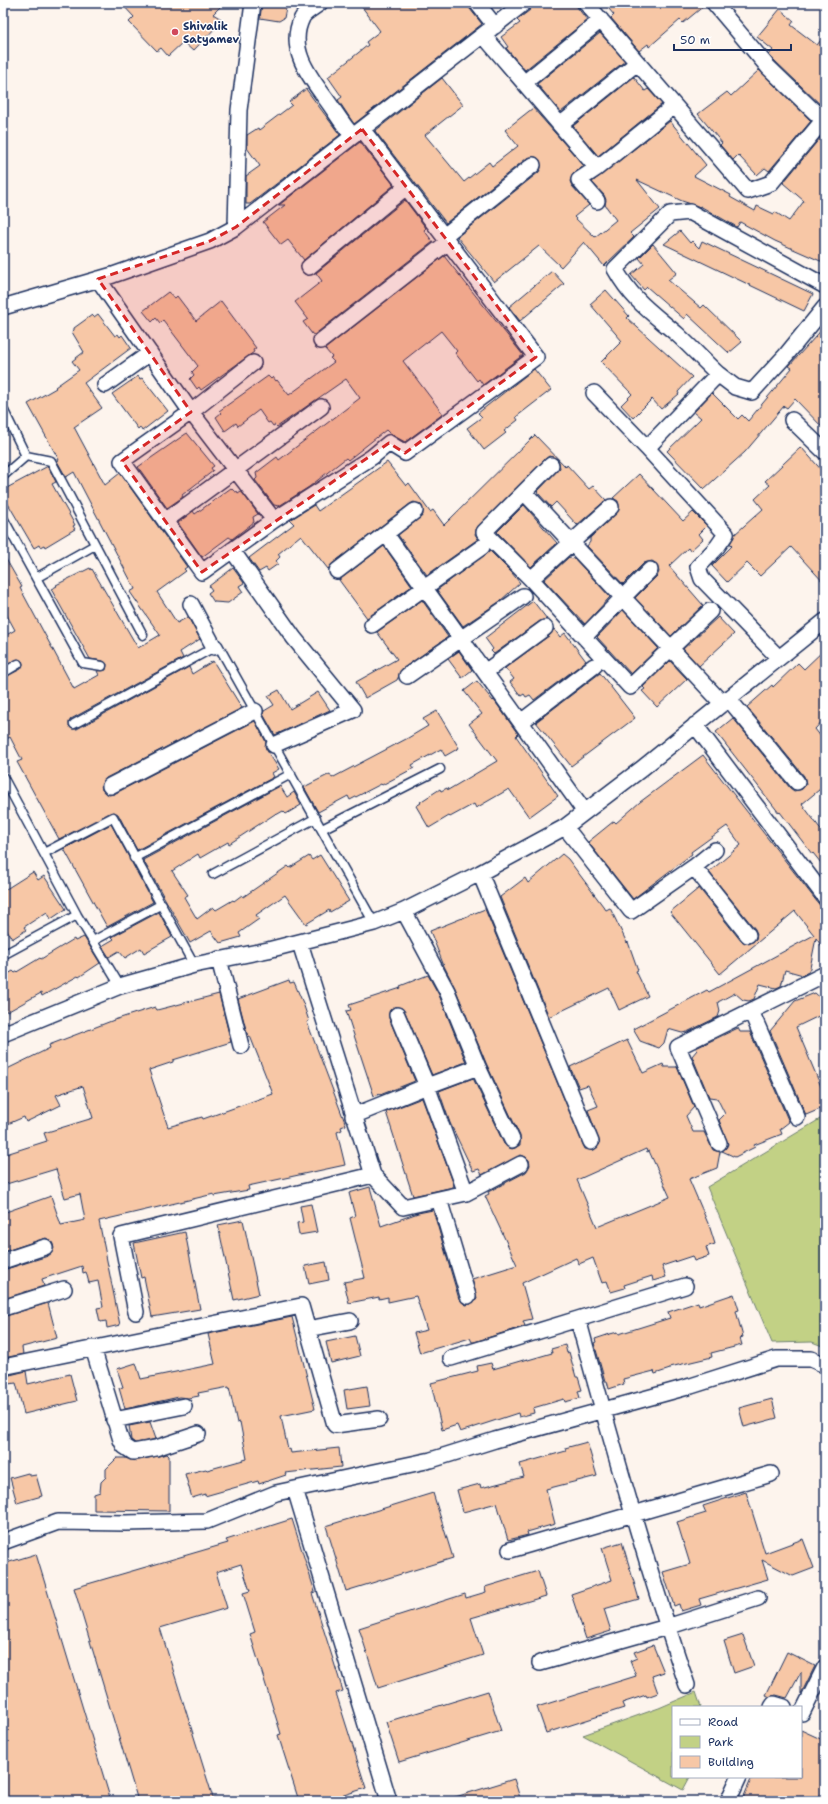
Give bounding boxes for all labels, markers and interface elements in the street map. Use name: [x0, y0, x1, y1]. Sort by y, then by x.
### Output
place label: Shivalik Satyamev: [183, 19, 240, 47]
scale bar: [674, 26, 791, 52]
marker: Shivalik Satyamev: [170, 27, 180, 37]
text: 50 m: [680, 32, 710, 48]
legend: [672, 1706, 802, 1778]
text: Road: [708, 1714, 739, 1730]
text: Park: [708, 1734, 734, 1750]
text: Building: [708, 1754, 754, 1770]

